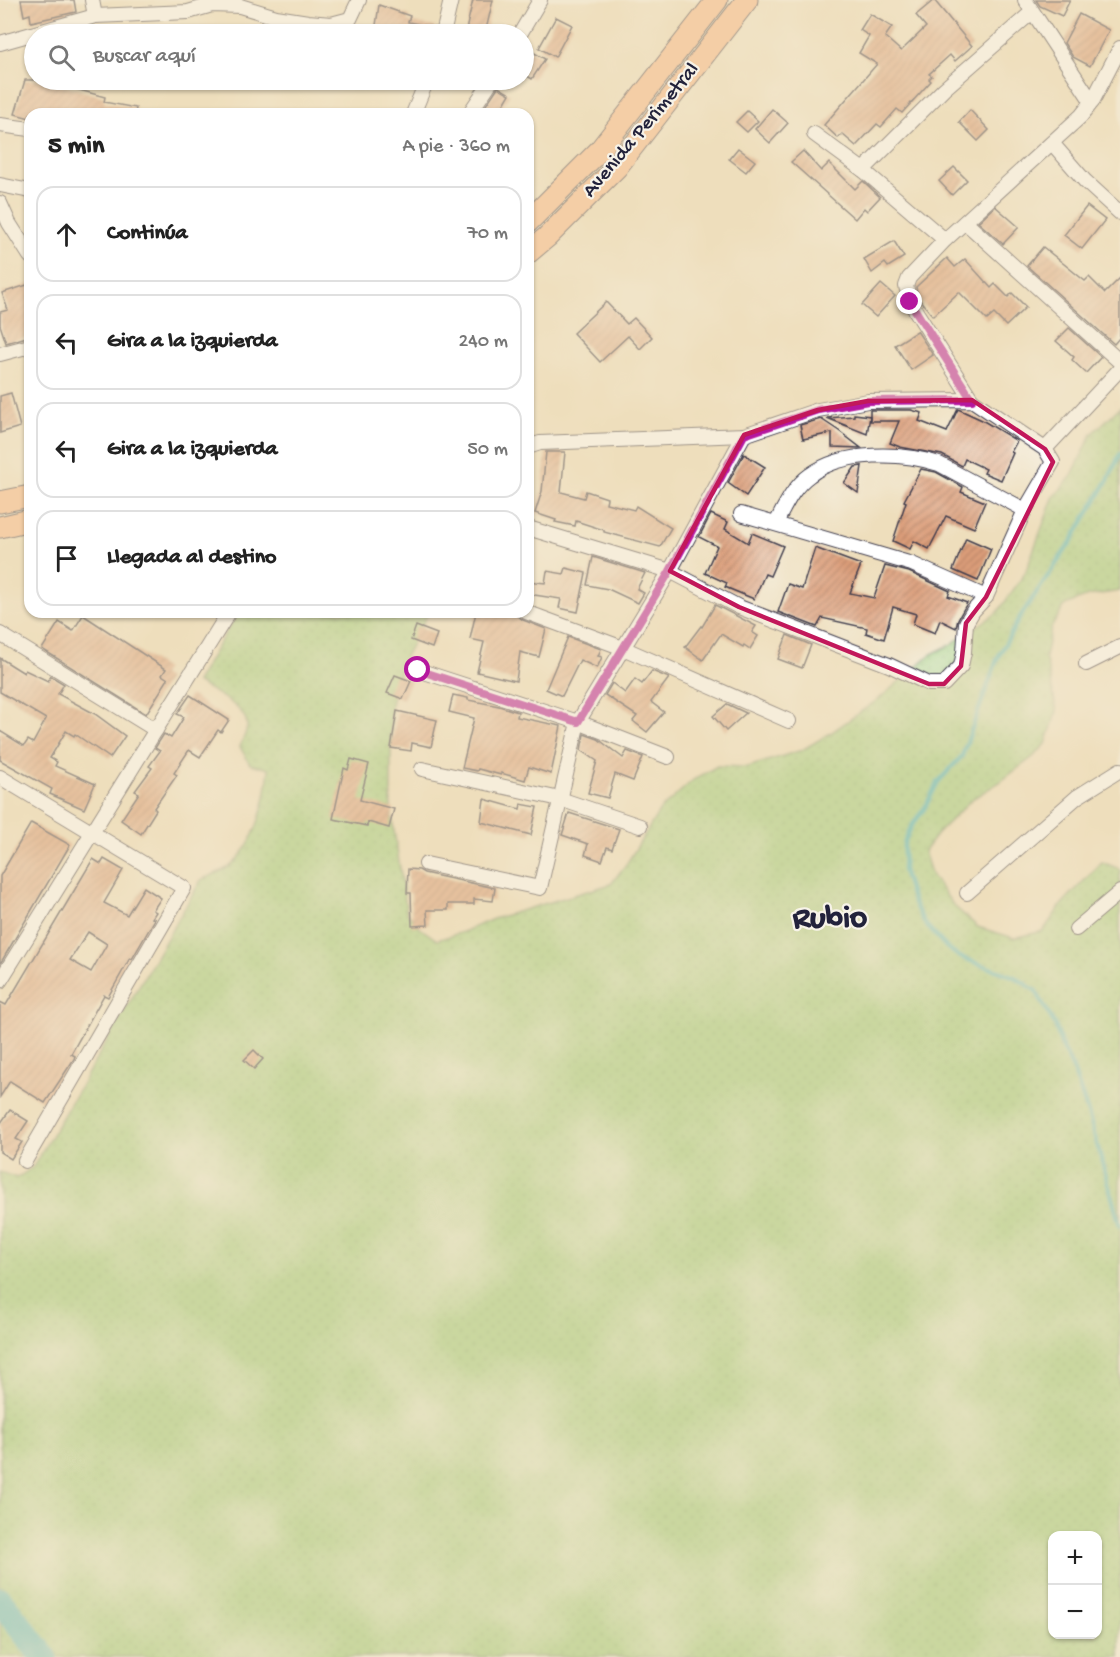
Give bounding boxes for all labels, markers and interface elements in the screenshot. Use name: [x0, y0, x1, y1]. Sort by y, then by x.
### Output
search box: [24, 24, 534, 90]
icon: search: [45, 41, 78, 74]
text: Buscar aquí: [93, 44, 196, 70]
street label: Avenida Perimetral: [578, 58, 706, 204]
text: 5 min: [48, 132, 104, 163]
text: A pie · 360 m: [402, 136, 510, 159]
icon: ahead: [50, 218, 83, 251]
text: Continúa: [107, 221, 188, 247]
text: 70 m: [467, 223, 508, 246]
route end: [896, 288, 922, 314]
icon: left: [50, 326, 83, 359]
text: Gira a la izquierda: [107, 329, 278, 355]
text: 240 m: [458, 331, 508, 354]
icon: left: [50, 434, 83, 467]
text: Gira a la izquierda: [107, 437, 278, 463]
text: 50 m: [467, 439, 508, 462]
icon: arrive: [50, 542, 83, 575]
text: Llegada al destino: [107, 545, 277, 571]
route start: [404, 656, 430, 682]
district label: Rubio: [792, 901, 867, 939]
map controls: [1048, 1531, 1102, 1639]
button: +: [1048, 1531, 1102, 1585]
button: −: [1048, 1585, 1102, 1639]

